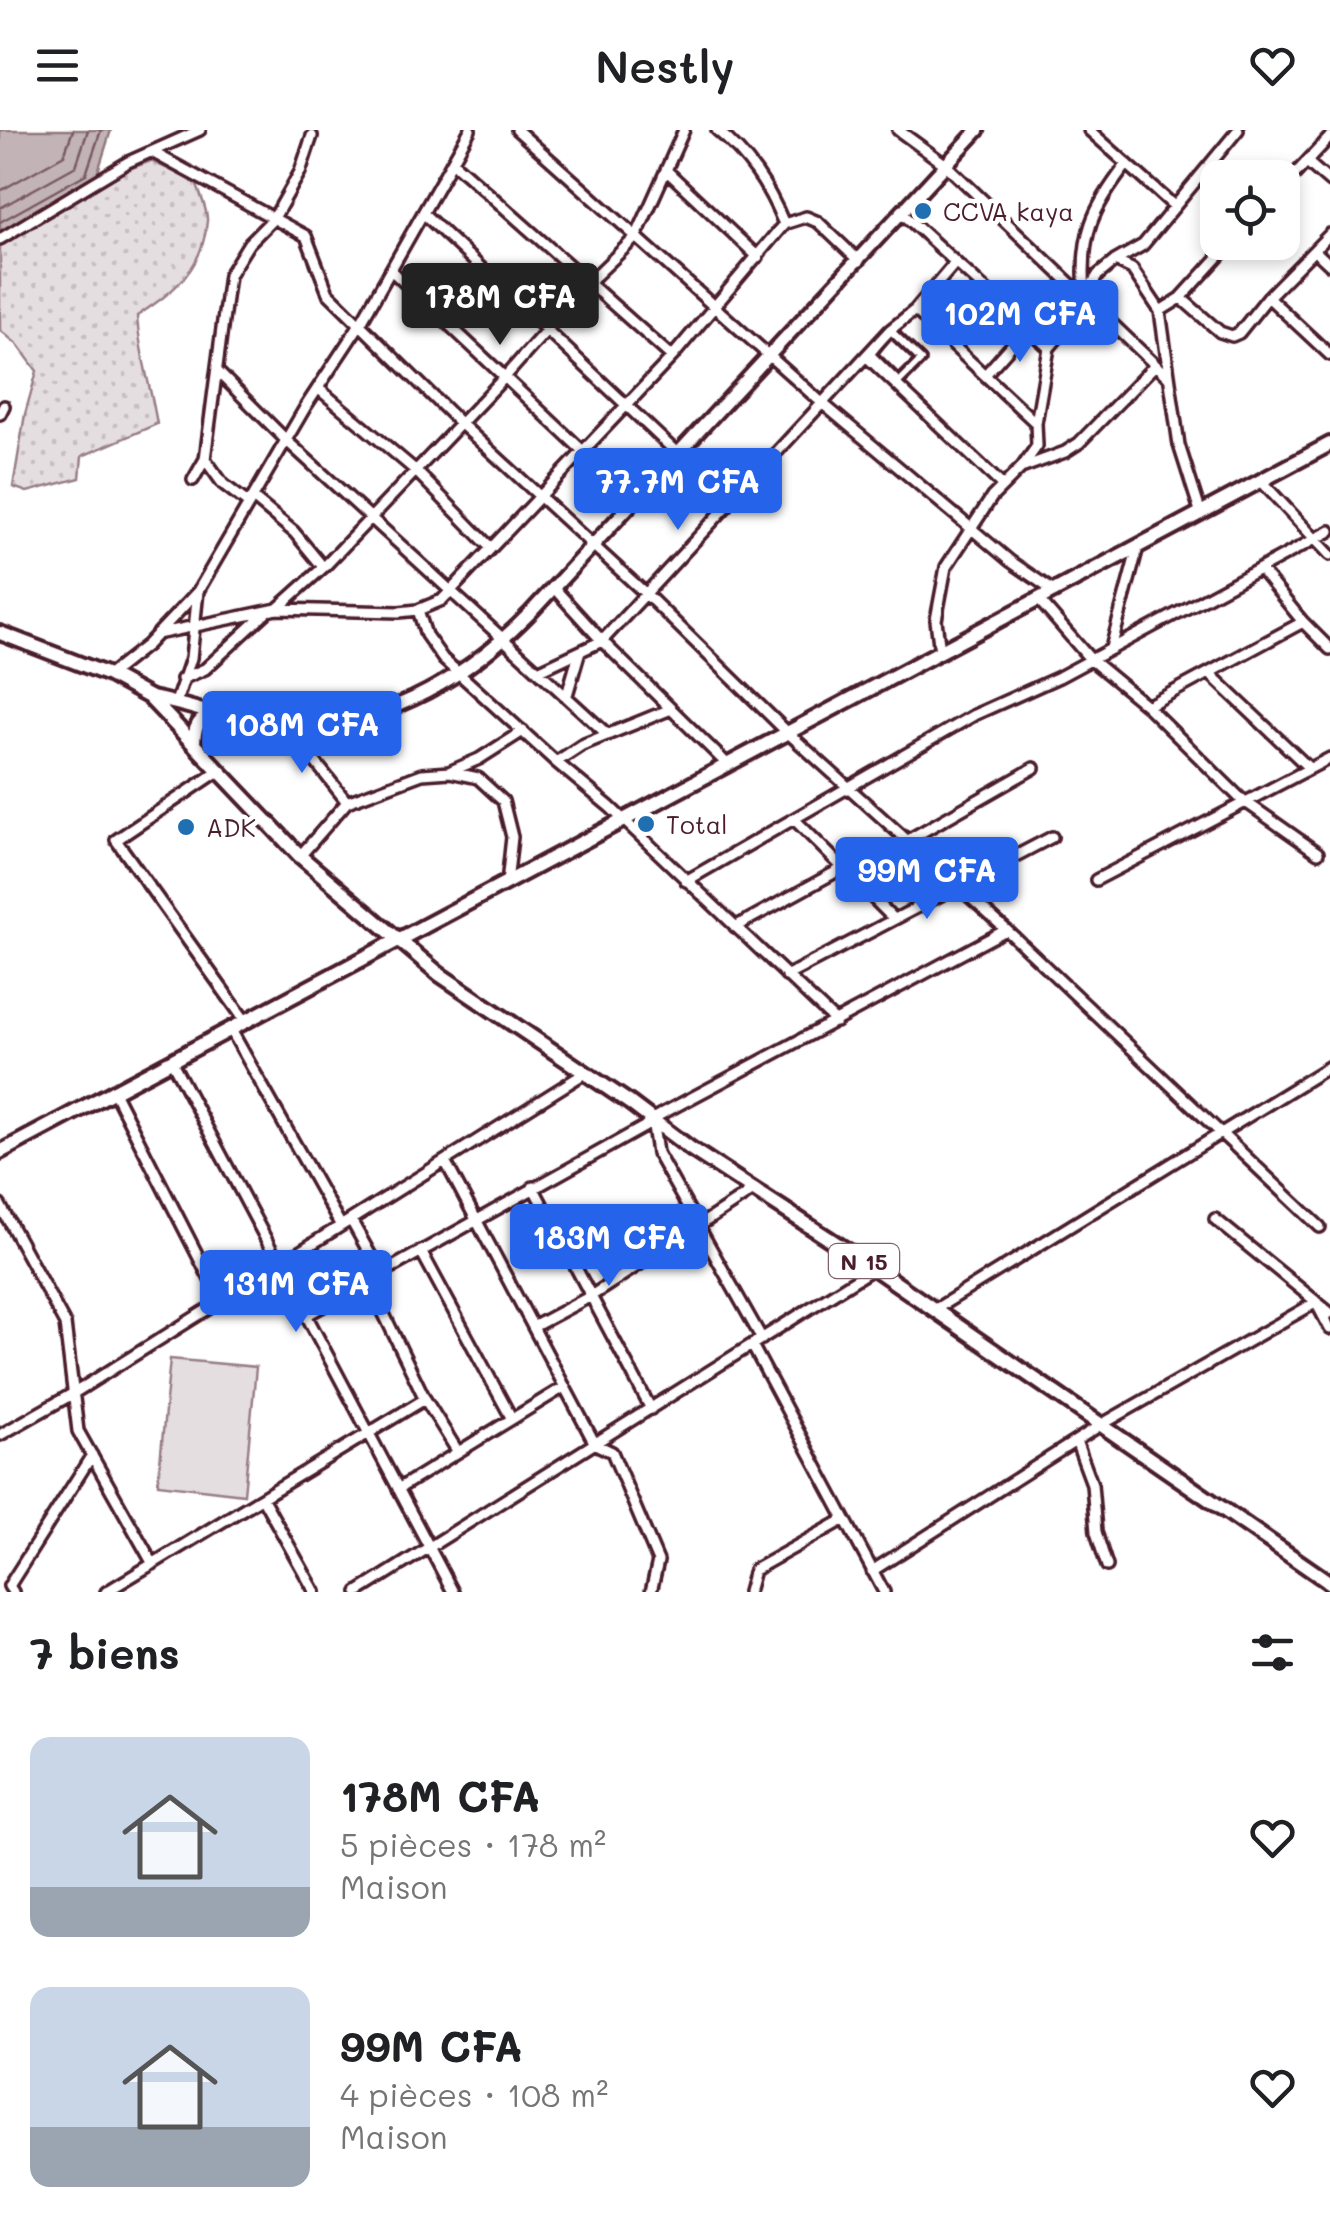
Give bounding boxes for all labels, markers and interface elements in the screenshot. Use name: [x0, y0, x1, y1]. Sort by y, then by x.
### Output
text: Nestly: [595, 36, 735, 94]
icon: menu: [30, 38, 85, 93]
icon: heart: [1245, 38, 1300, 93]
map controls: [1200, 160, 1300, 260]
button: locate: [1200, 160, 1300, 260]
place label: CCVA kaya: [943, 195, 1074, 228]
marker: CCVA kaya: [912, 200, 934, 222]
pin: 178M CFA: [397, 263, 603, 348]
text: 178M CFA: [424, 274, 576, 316]
pin: 102M CFA: [917, 280, 1123, 365]
text: 102M CFA: [943, 291, 1097, 333]
pin: 77.7M CFA: [564, 448, 792, 533]
text: 77.7M CFA: [596, 459, 760, 501]
pin: 108M CFA: [199, 691, 405, 776]
text: 108M CFA: [224, 702, 380, 744]
place label: Total: [666, 808, 728, 840]
place label: ADK: [206, 811, 256, 843]
marker: Total: [635, 813, 657, 835]
marker: ADK: [175, 816, 197, 838]
pin: 99M CFA: [835, 837, 1019, 922]
text: 99M CFA: [857, 848, 997, 890]
pin: 183M CFA: [506, 1204, 712, 1289]
text: 183M CFA: [532, 1215, 686, 1257]
road number: N 15: [829, 1244, 899, 1278]
pin: 131M CFA: [193, 1250, 399, 1335]
text: 131M CFA: [222, 1261, 370, 1303]
text: 7 biens: [30, 1625, 180, 1680]
icon: filters: [1245, 1625, 1300, 1680]
text: 178M CFA: [340, 1768, 540, 1823]
icon: home: [110, 1777, 230, 1897]
icon: heart: [1245, 1810, 1300, 1865]
text: 5 pièces · 178 m²: [340, 1823, 606, 1865]
text: Maison: [340, 1865, 448, 1907]
text: 99M CFA: [340, 2018, 523, 2073]
icon: home: [110, 2027, 230, 2147]
icon: heart: [1245, 2060, 1300, 2115]
text: 4 pièces · 108 m²: [340, 2073, 608, 2115]
text: Maison: [340, 2115, 448, 2157]

